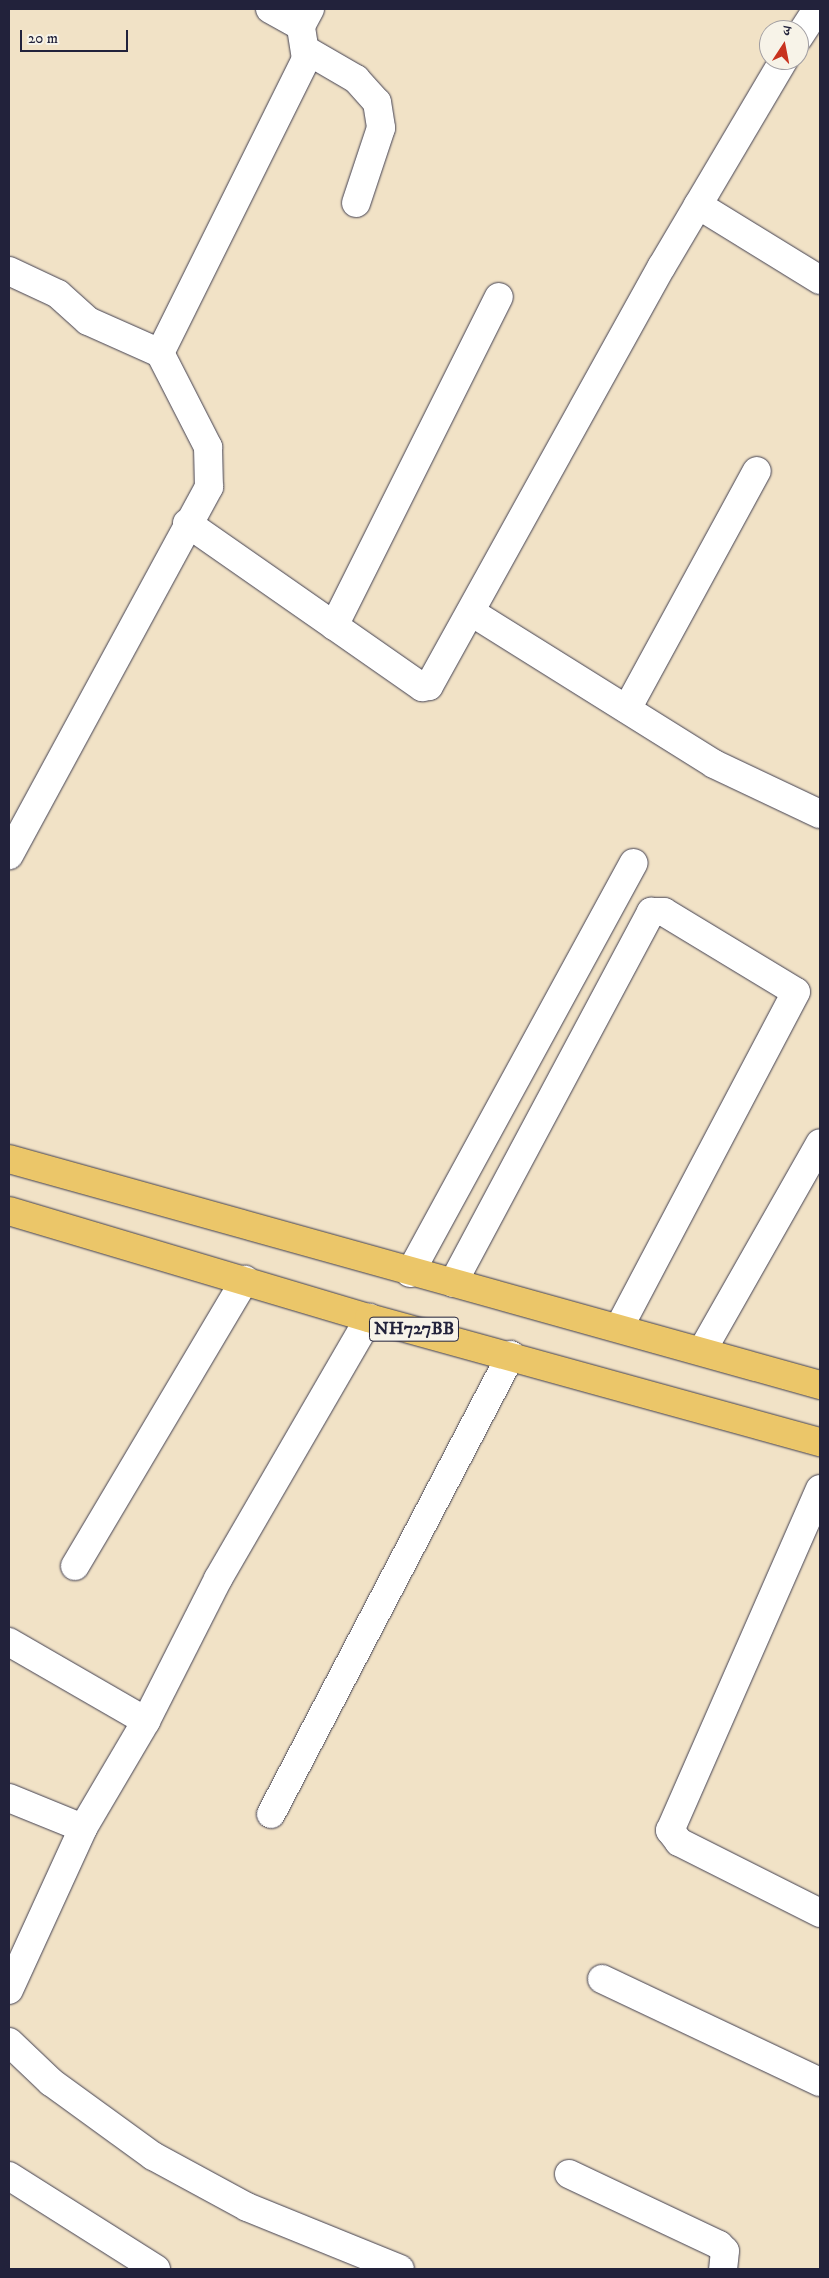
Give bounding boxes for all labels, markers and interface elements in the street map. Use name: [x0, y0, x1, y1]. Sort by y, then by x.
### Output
scale bar: [22, 20, 130, 52]
north arrow: [759, 20, 809, 70]
text: उ: [781, 22, 792, 41]
text: 20 m: [28, 29, 58, 48]
road number: NH727BB: [368, 1314, 460, 1345]

